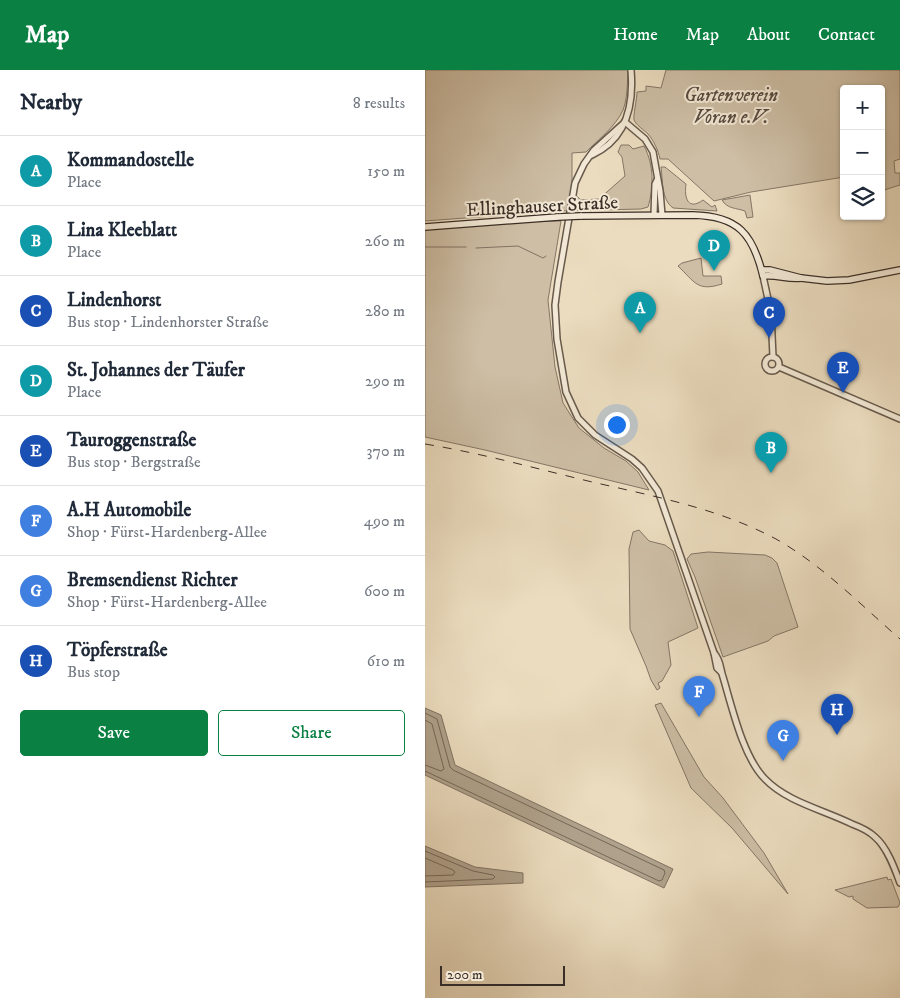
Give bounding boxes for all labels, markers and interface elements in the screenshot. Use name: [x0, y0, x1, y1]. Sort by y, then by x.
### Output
text: Map: [25, 20, 69, 50]
text: Home: [613, 24, 658, 46]
text: Map: [686, 24, 719, 46]
text: About: [747, 24, 790, 46]
text: Contact: [818, 24, 875, 46]
park label: Gartenverein Voran e.V.: [684, 84, 778, 129]
map controls: [840, 85, 885, 220]
button: +: [840, 85, 885, 130]
text: Nearby: [20, 90, 82, 116]
text: 8 results: [353, 93, 405, 113]
button: −: [840, 130, 885, 175]
text: Kommandostelle: [67, 149, 194, 172]
text: A: [31, 161, 41, 181]
text: 150 m: [367, 161, 405, 181]
text: Place: [67, 172, 101, 192]
button: layers: [840, 175, 885, 220]
street label: Ellinghauser Straße: [466, 191, 619, 222]
text: Lina Kleeblatt: [67, 219, 177, 242]
pin: D: [698, 230, 730, 271]
text: B: [31, 231, 41, 251]
text: 260 m: [365, 231, 405, 251]
text: Place: [67, 242, 101, 262]
text: Lindenhorst: [67, 289, 161, 312]
pin: A: [624, 292, 656, 333]
pin: C: [753, 297, 785, 338]
text: C: [31, 301, 41, 321]
text: 280 m: [365, 301, 405, 321]
text: Bus stop · Lindenhorster Straße: [67, 312, 269, 332]
pin: E: [827, 352, 859, 393]
text: St. Johannes der Täufer: [67, 359, 245, 382]
text: D: [30, 371, 42, 391]
text: 290 m: [365, 371, 405, 391]
text: Place: [67, 382, 101, 402]
your location: [604, 412, 630, 438]
text: Tauroggenstraße: [67, 429, 196, 452]
pin: B: [755, 432, 787, 473]
text: E: [30, 441, 42, 461]
text: 370 m: [367, 441, 405, 461]
text: Bus stop · Bergstraße: [67, 452, 201, 472]
text: A.H Automobile: [67, 499, 191, 522]
text: F: [31, 511, 41, 531]
text: 490 m: [364, 511, 405, 531]
text: Shop · Fürst-Hardenberg-Allee: [67, 522, 267, 542]
text: Bremsendienst Richter: [67, 569, 238, 592]
text: G: [30, 581, 42, 601]
text: 600 m: [364, 581, 405, 601]
text: Shop · Fürst-Hardenberg-Allee: [67, 592, 267, 612]
text: Töpferstraße: [67, 639, 168, 662]
text: H: [29, 651, 43, 671]
text: 610 m: [367, 651, 405, 671]
text: Bus stop: [67, 662, 120, 682]
pin: F: [683, 676, 715, 717]
pin: H: [821, 694, 853, 735]
button: Save: [20, 710, 208, 756]
button: Share: [218, 710, 405, 756]
pin: G: [767, 720, 799, 761]
scale bar: [440, 963, 565, 986]
text: 200 m: [447, 966, 482, 984]

